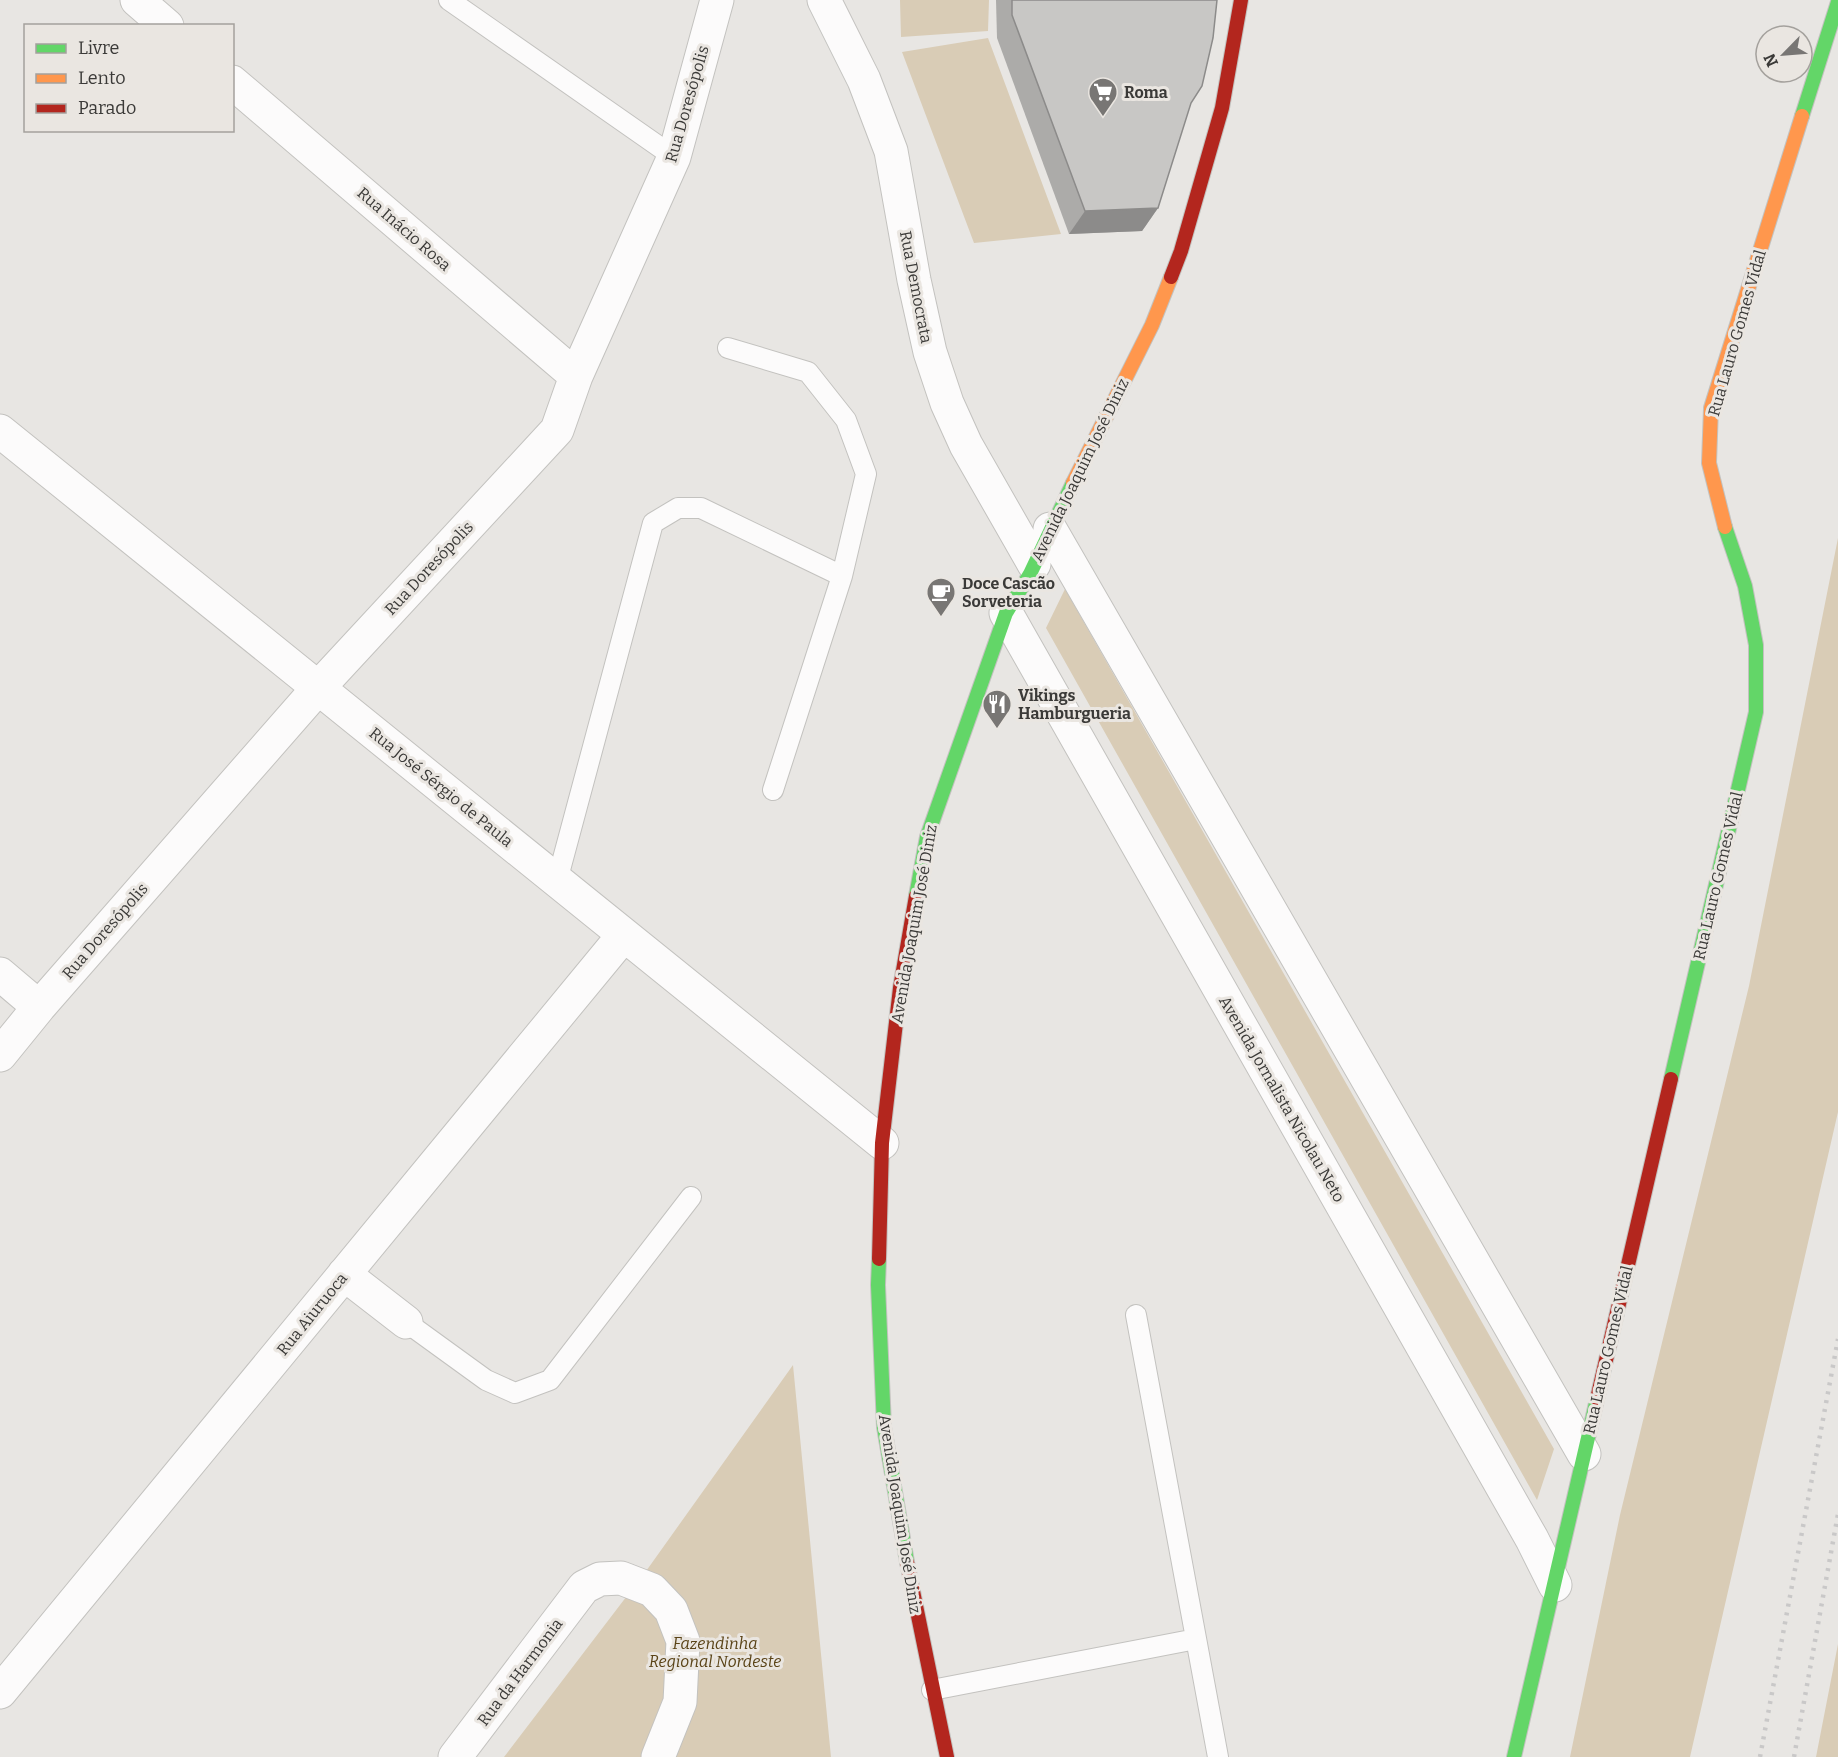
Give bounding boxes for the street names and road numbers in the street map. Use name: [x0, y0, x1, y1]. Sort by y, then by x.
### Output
street label: Rua Doresópolis: [661, 43, 713, 165]
street label: Rua Inácio Rosa: [353, 183, 455, 275]
street label: Rua Democrata: [896, 229, 936, 345]
street label: Rua Lauro Gomes Vidal: [1704, 247, 1770, 418]
street label: Avenida Joaquim José Diniz: [1027, 375, 1133, 565]
street label: Rua Doresópolis: [381, 517, 477, 619]
street label: Rua José Sérgio de Paula: [365, 723, 517, 851]
street label: Rua Lauro Gomes Vidal: [1689, 790, 1747, 962]
street label: Avenida Joaquim José Diniz: [887, 823, 941, 1025]
street label: Rua Doresópolis: [58, 879, 152, 983]
street label: Avenida Jornalista Nicolau Neto: [1215, 993, 1349, 1205]
street label: Rua Lauro Gomes Vidal: [1579, 1264, 1637, 1436]
street label: Rua Aiuruoca: [273, 1269, 351, 1359]
street label: Avenida Joaquim José Diniz: [875, 1413, 925, 1615]
street label: Rua da Harmonia: [473, 1614, 567, 1729]

